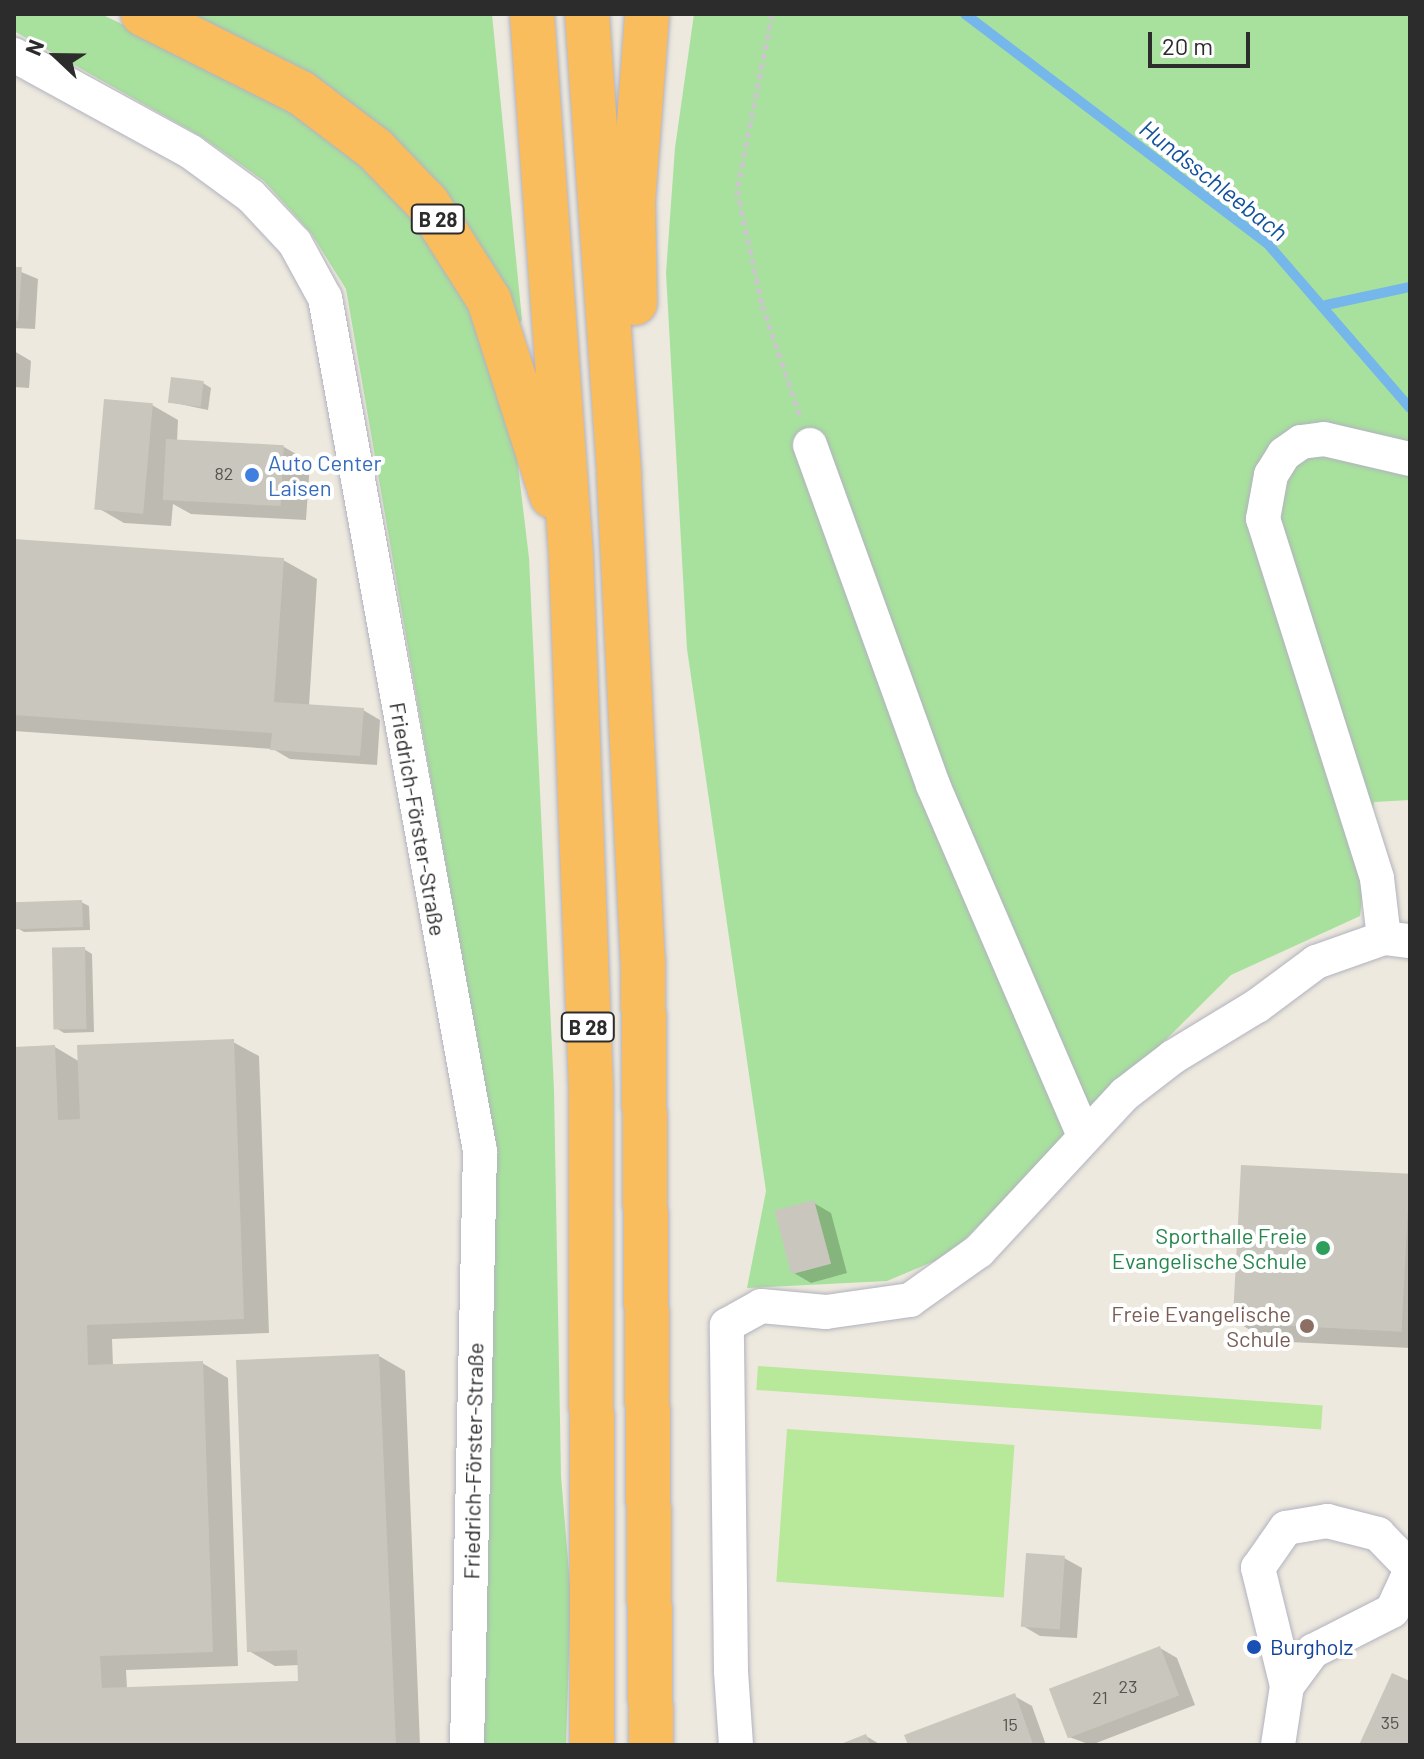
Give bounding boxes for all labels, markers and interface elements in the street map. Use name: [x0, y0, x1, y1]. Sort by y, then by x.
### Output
north arrow: [16, 16, 96, 96]
scale bar: [1152, 16, 1254, 66]
text: 20 m: [1162, 31, 1213, 60]
text: N: [19, 35, 49, 59]
water label: Hundsschleebach: [1134, 113, 1294, 247]
road number: B 28: [410, 203, 466, 235]
place label: Auto Center Laisen: [268, 449, 382, 500]
house number: 82: [214, 462, 234, 484]
marker: Auto Center Laisen: [243, 466, 261, 484]
street label: Friedrich-Förster-Straße: [384, 700, 452, 938]
road number: B 28: [560, 1011, 616, 1043]
place label: Sporthalle Freie Evangelische Schule: [1112, 1222, 1307, 1274]
marker: Sporthalle Freie Evangelische Schule: [1314, 1239, 1332, 1257]
place label: Freie Evangelische Schule: [1111, 1300, 1291, 1352]
marker: Freie Evangelische Schule: [1298, 1317, 1316, 1335]
street label: Friedrich-Förster-Straße: [458, 1342, 488, 1580]
place label: Burgholz: [1270, 1634, 1353, 1660]
marker: Burgholz: [1245, 1638, 1263, 1656]
house number: 23: [1119, 1675, 1137, 1697]
house number: 21: [1092, 1686, 1108, 1708]
house number: 35: [1381, 1711, 1399, 1733]
house number: 15: [1002, 1713, 1018, 1735]

